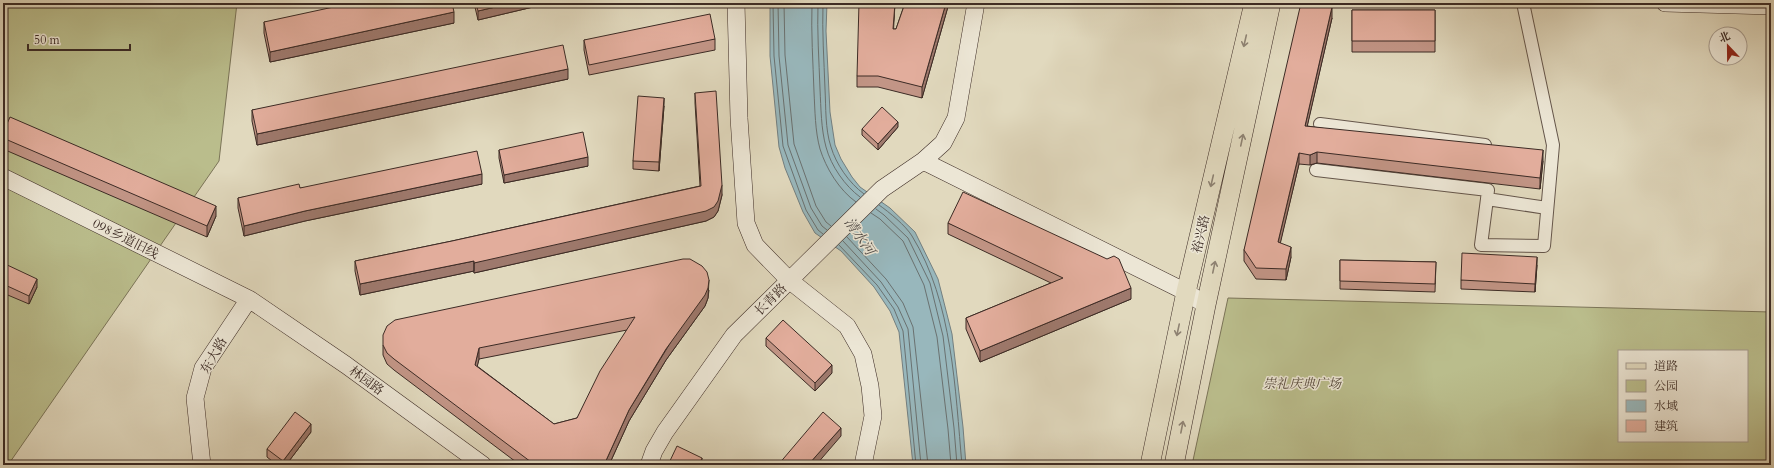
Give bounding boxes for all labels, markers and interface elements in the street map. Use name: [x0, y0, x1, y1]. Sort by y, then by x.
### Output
scale bar: [28, 26, 130, 52]
north arrow: [1708, 26, 1748, 66]
text: 北: [1717, 28, 1732, 46]
text: 50 m: [34, 32, 61, 48]
one-way arrow: [1240, 34, 1248, 47]
one-way arrow: [1238, 134, 1246, 147]
one-way arrow: [1208, 174, 1216, 187]
street label: 裕兴路: [1188, 213, 1214, 255]
water label: 清水河: [840, 214, 881, 261]
street label: 098乡道旧线: [89, 215, 162, 263]
one-way arrow: [1211, 261, 1219, 274]
street label: 长青路: [751, 280, 791, 320]
one-way arrow: [1174, 323, 1182, 336]
street label: 东大路: [196, 334, 231, 377]
legend: [1618, 350, 1748, 442]
text: 道路: [1654, 358, 1678, 374]
street label: 林园路: [345, 362, 387, 400]
park label: 崇礼庆典广场: [1263, 375, 1342, 393]
text: 公园: [1654, 378, 1678, 394]
text: 水域: [1654, 398, 1678, 414]
text: 建筑: [1654, 418, 1678, 434]
one-way arrow: [1178, 421, 1186, 434]

